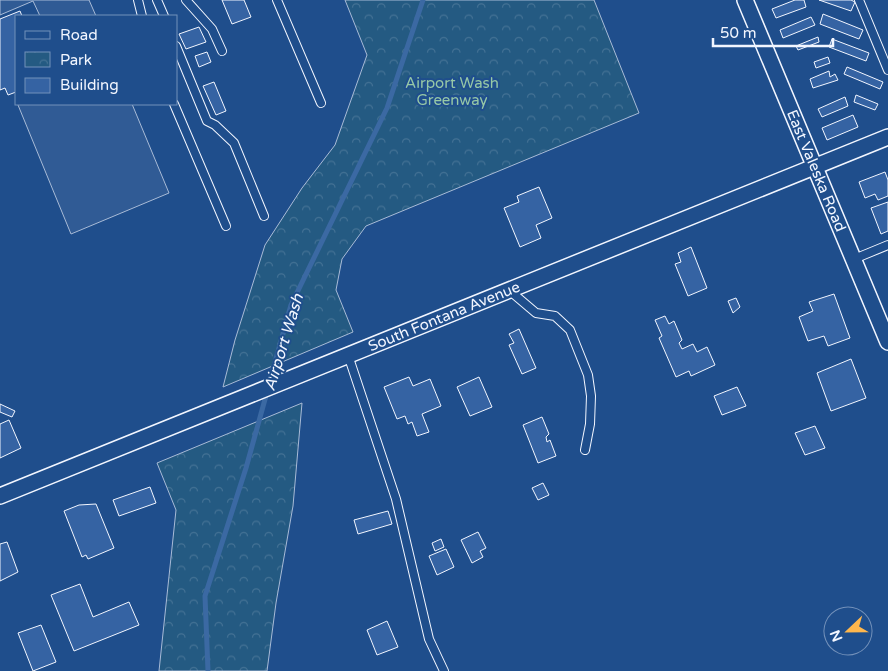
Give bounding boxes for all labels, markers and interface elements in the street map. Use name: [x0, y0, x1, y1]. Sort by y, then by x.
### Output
legend: [15, 15, 178, 105]
scale bar: [713, 15, 833, 47]
text: 50 m: [720, 24, 757, 42]
text: Road: [60, 26, 98, 44]
text: Park: [60, 51, 92, 69]
park label: Airport Wash Greenway: [405, 74, 499, 109]
text: Building: [60, 76, 119, 94]
street label: East Valeska Road: [783, 107, 850, 234]
street label: South Fontana Avenue: [365, 278, 523, 355]
water label: Airport Wash: [260, 290, 309, 393]
north arrow: [823, 606, 873, 656]
text: N: [826, 627, 846, 644]

